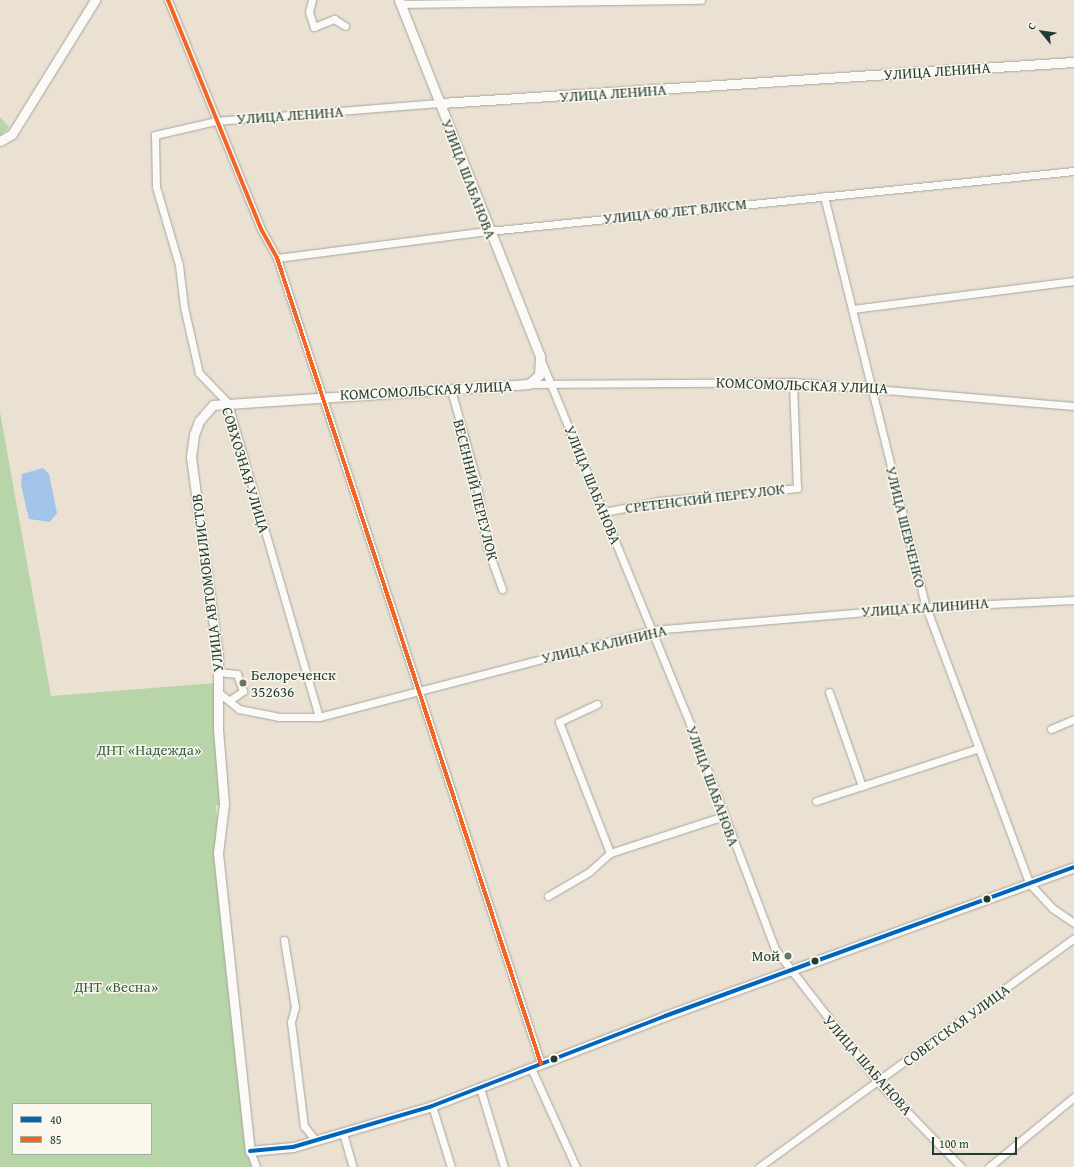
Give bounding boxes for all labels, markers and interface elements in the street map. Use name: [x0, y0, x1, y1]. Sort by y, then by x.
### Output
north arrow: [1022, 12, 1062, 52]
text: С: [1023, 20, 1040, 33]
street label: УЛИЦА ЛЕНИНА: [883, 58, 991, 84]
street label: УЛИЦА ЛЕНИНА: [559, 80, 667, 106]
street label: УЛИЦА ЛЕНИНА: [236, 102, 344, 128]
street label: УЛИЦА ШАБАНОВА: [438, 117, 500, 241]
street label: УЛИЦА 60 ЛЕТ ВЛКСМ: [602, 194, 748, 228]
street label: КОМСОМОЛЬСКАЯ УЛИЦА: [716, 373, 888, 397]
street label: КОМСОМОЛЬСКАЯ УЛИЦА: [340, 377, 512, 403]
street label: СОВХОЗНАЯ УЛИЦА: [218, 405, 274, 535]
street label: ВЕСЕННИЙ ПЕРЕУЛОК: [450, 417, 502, 563]
street label: УЛИЦА ШАБАНОВА: [561, 423, 625, 547]
street label: УЛИЦА ШЕВЧЕНКО: [882, 464, 930, 590]
street label: СРЕТЕНСКИЙ ПЕРЕУЛОК: [624, 479, 786, 517]
street label: УЛИЦА АВТОМОБИЛИСТОВ: [187, 493, 227, 673]
street label: УЛИЦА КАЛИНИНА: [861, 594, 989, 620]
street label: УЛИЦА КАЛИНИНА: [540, 621, 668, 667]
place label: Белореченск 352636: [251, 665, 336, 700]
marker: Белореченск 352636: [238, 678, 248, 688]
street label: УЛИЦА ШАБАНОВА: [683, 723, 743, 849]
park label: ДНТ «Надежда»: [97, 741, 201, 759]
unlabelled marker: [982, 894, 992, 904]
place label: Мой: [752, 947, 780, 965]
marker: Мой: [783, 951, 793, 961]
unlabelled marker: [810, 956, 820, 966]
park label: ДНТ «Весна»: [74, 978, 158, 996]
street label: СОВЕТСКАЯ УЛИЦА: [899, 980, 1013, 1070]
street label: УЛИЦА ШАБАНОВА: [820, 1011, 916, 1119]
unlabelled marker: [549, 1054, 559, 1064]
legend: [12, 1103, 152, 1155]
text: 40: [50, 1111, 62, 1128]
scale bar: [934, 1129, 1019, 1155]
text: 85: [50, 1131, 62, 1148]
text: 100 m: [939, 1135, 969, 1152]

